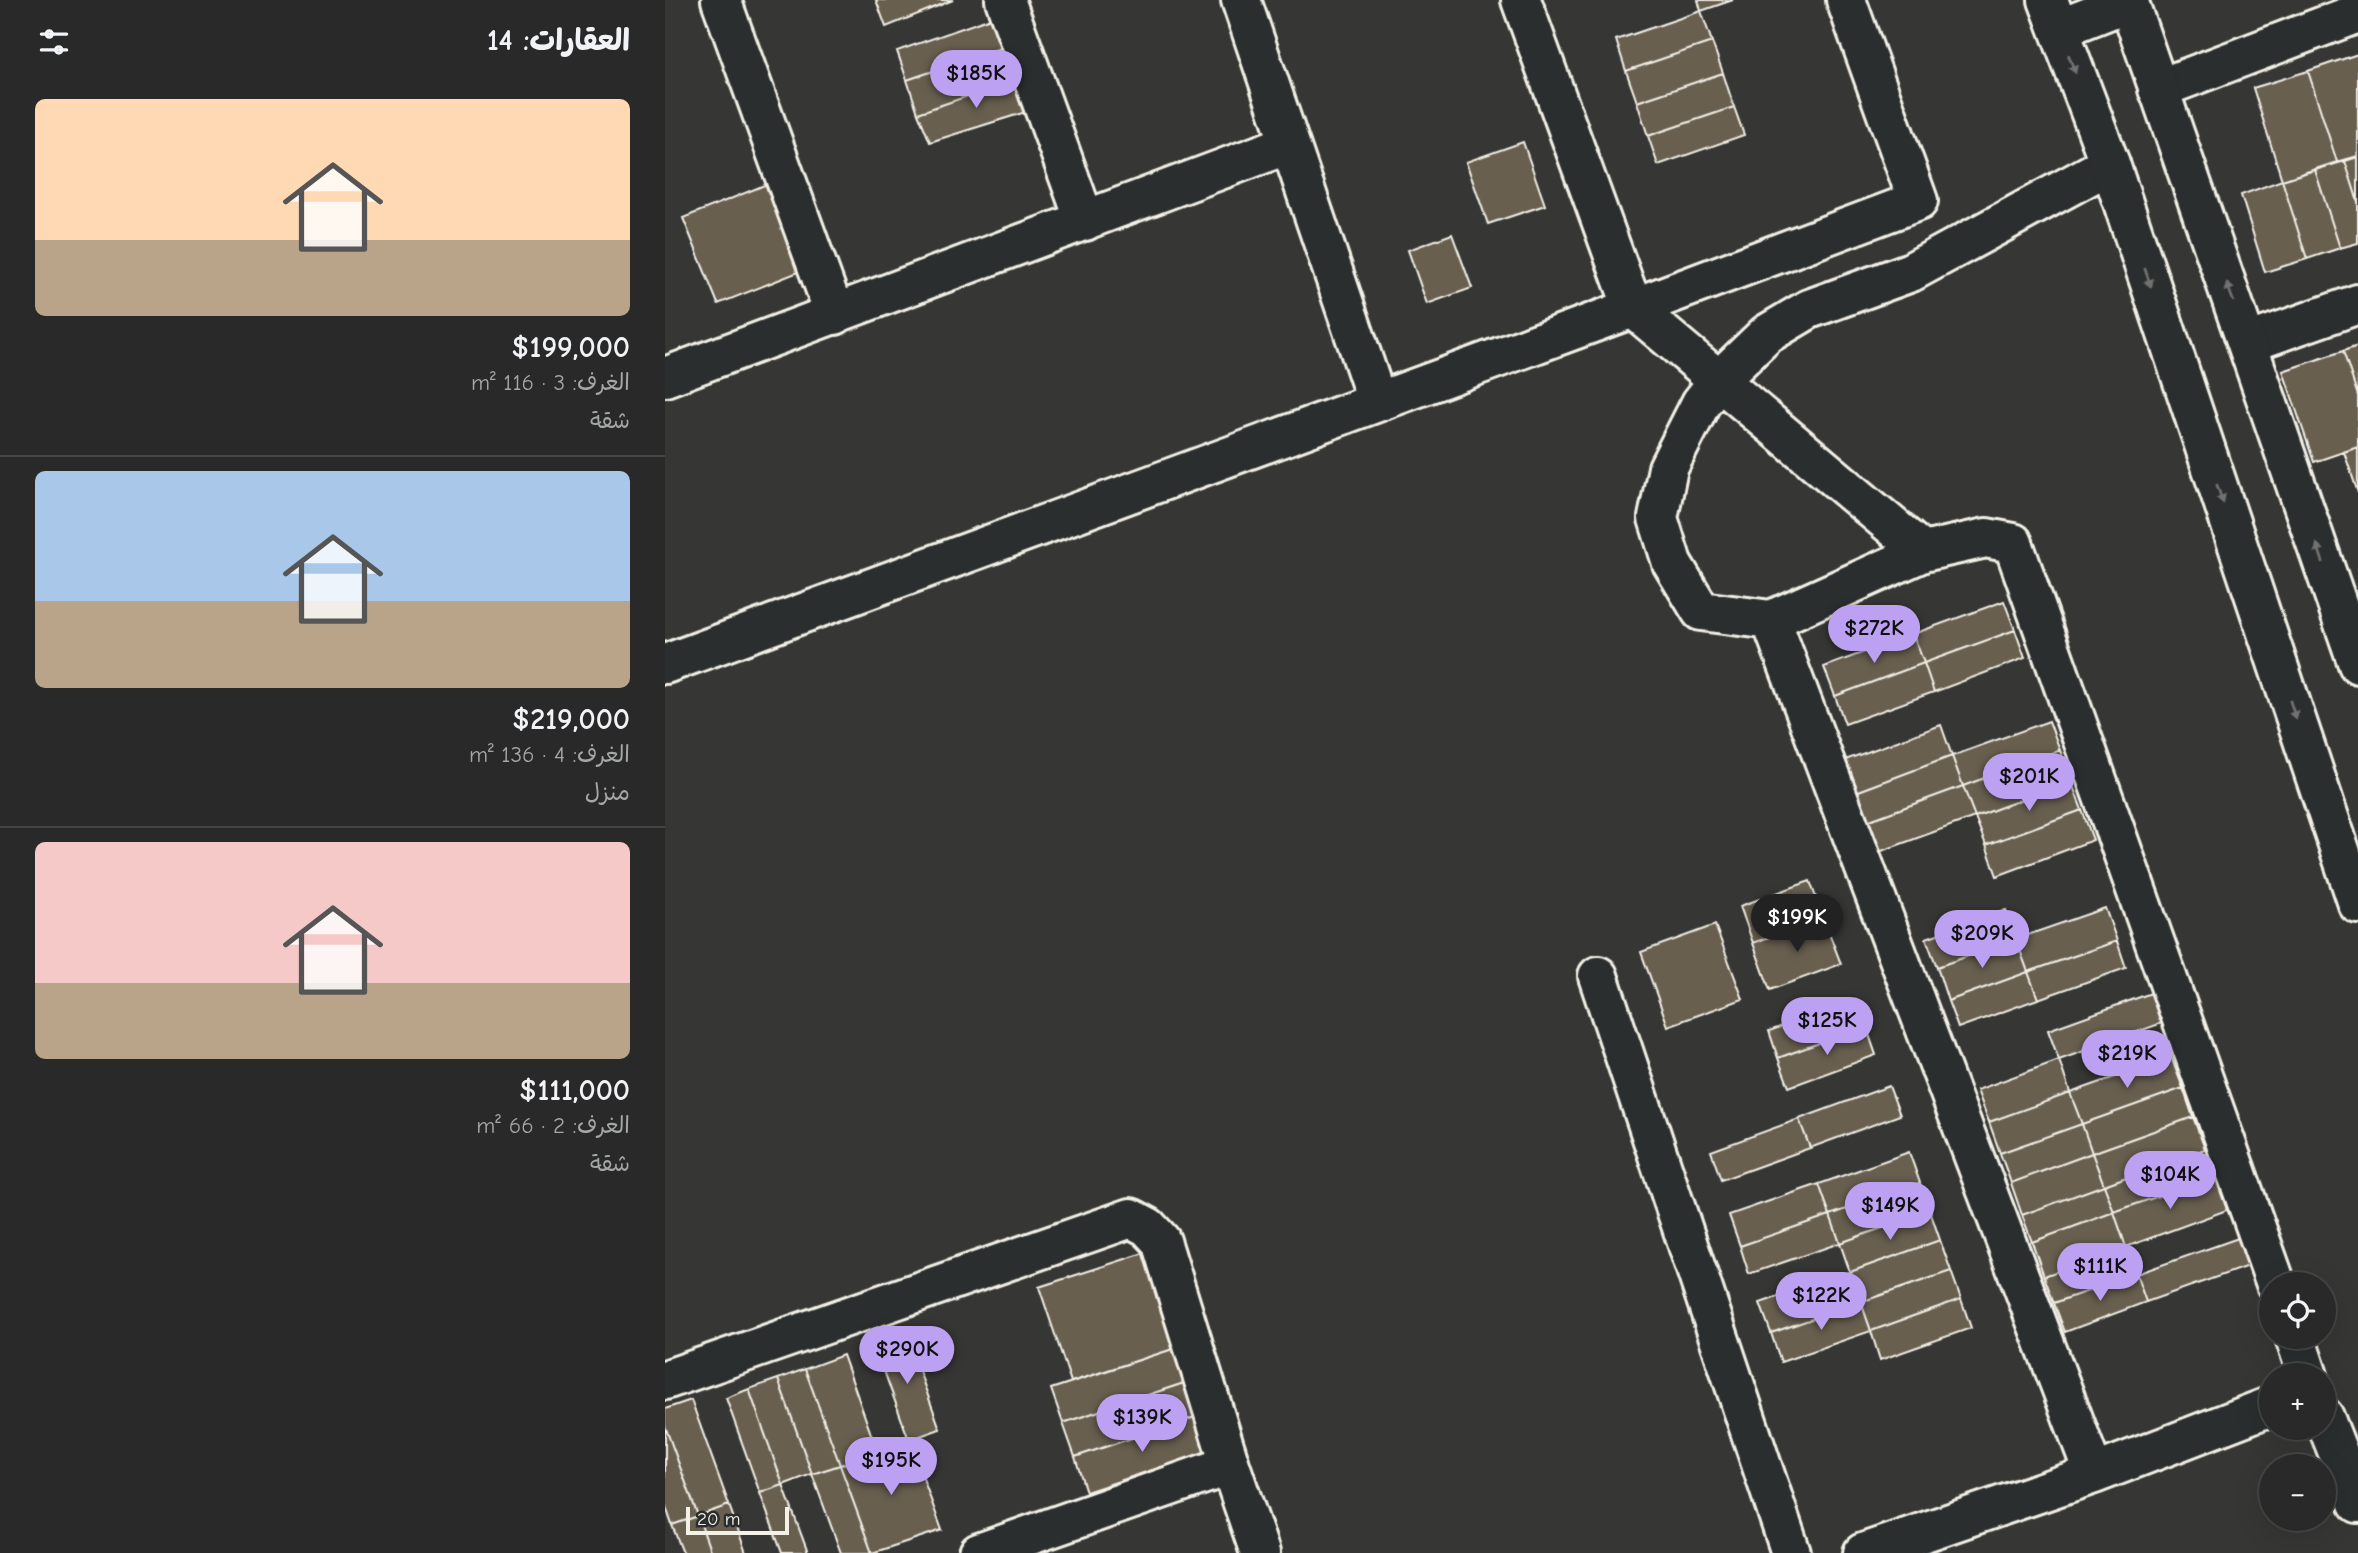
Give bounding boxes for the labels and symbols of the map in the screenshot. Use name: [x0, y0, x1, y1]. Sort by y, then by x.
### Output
pin: $185K: [927, 50, 1025, 110]
one-way arrow: [2067, 53, 2078, 74]
one-way arrow: [2143, 268, 2154, 289]
one-way arrow: [2224, 281, 2235, 302]
one-way arrow: [2215, 484, 2226, 505]
one-way arrow: [2314, 542, 2325, 563]
pin: $272K: [1825, 606, 1923, 665]
one-way arrow: [2288, 699, 2299, 720]
pin: $201K: [1980, 754, 2078, 813]
pin: $199K: [1748, 894, 1846, 954]
pin: $209K: [1933, 911, 2031, 970]
pin: $125K: [1778, 998, 1876, 1057]
pin: $219K: [2078, 1030, 2176, 1090]
pin: $104K: [2121, 1152, 2219, 1211]
pin: $149K: [1841, 1182, 1939, 1242]
pin: $111K: [2051, 1244, 2149, 1303]
pin: $122K: [1772, 1272, 1870, 1332]
pin: $290K: [858, 1326, 956, 1386]
pin: $139K: [1093, 1394, 1191, 1454]
pin: $195K: [842, 1438, 940, 1497]
scale bar: [686, 1504, 789, 1536]

